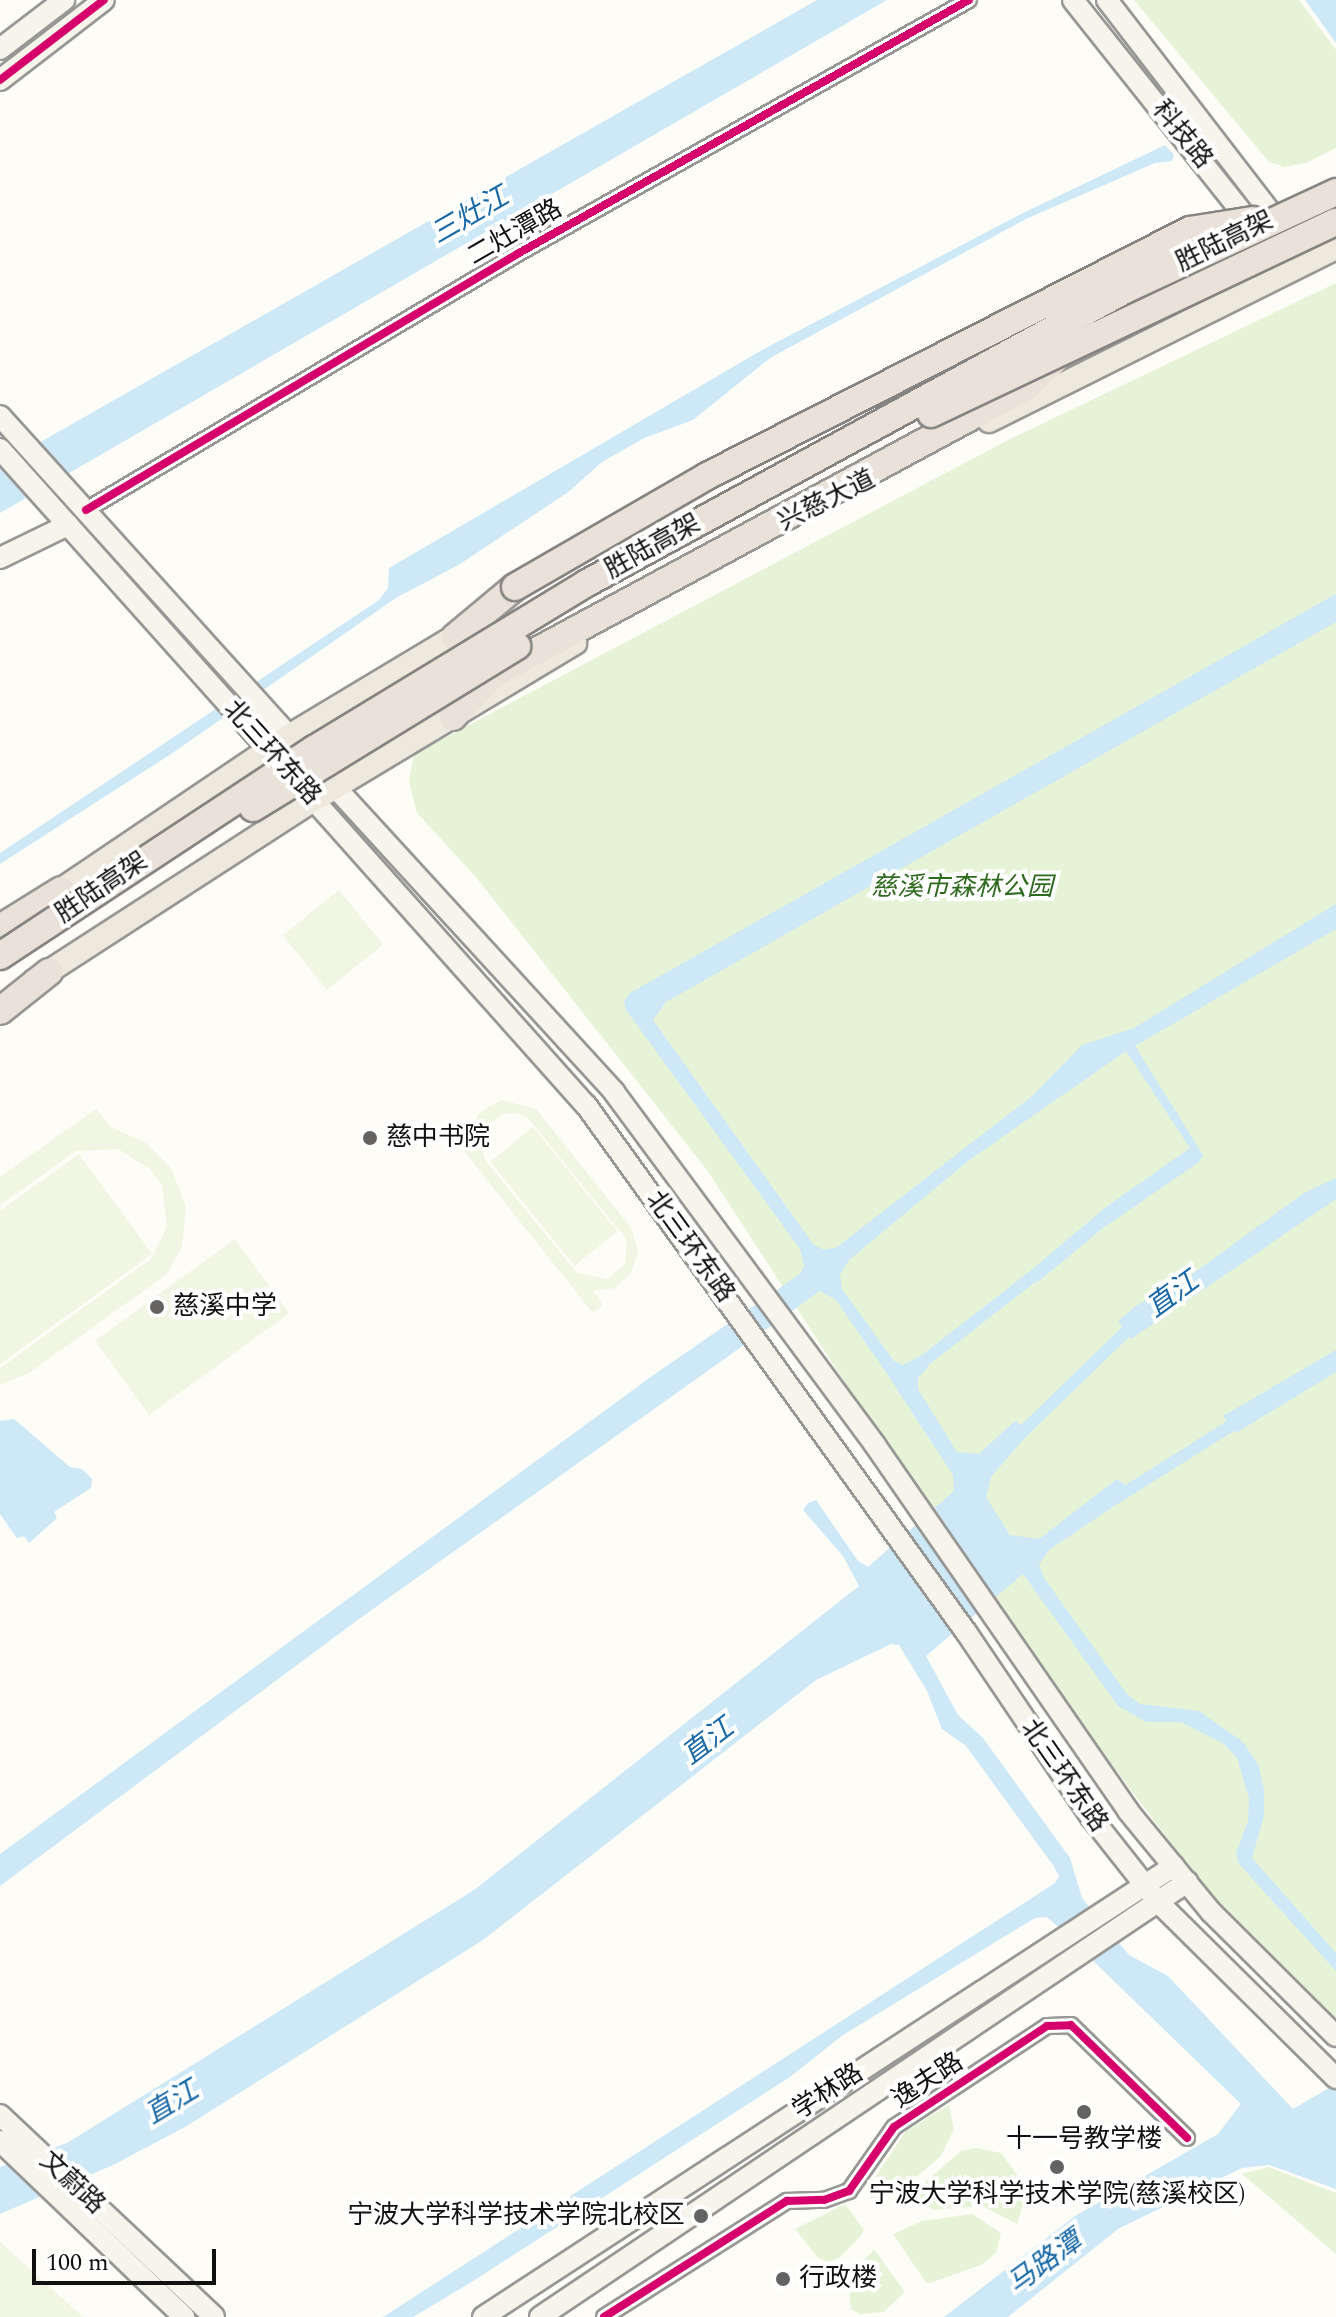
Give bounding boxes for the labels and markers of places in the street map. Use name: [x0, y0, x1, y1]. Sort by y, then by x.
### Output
place label: 慈中书院: [386, 1122, 490, 1154]
marker: 慈中书院: [361, 1129, 379, 1147]
place label: 慈溪中学: [173, 1291, 277, 1323]
marker: 慈溪中学: [148, 1298, 166, 1316]
marker: 十一号教学楼: [1075, 2103, 1093, 2121]
place label: 十一号教学楼: [1006, 2124, 1162, 2156]
marker: 宁波大学科学技术学院(慈溪校区): [1048, 2158, 1066, 2176]
place label: 宁波大学科学技术学院(慈溪校区): [869, 2179, 1245, 2211]
place label: 宁波大学科学技术学院北校区: [347, 2200, 685, 2232]
marker: 宁波大学科学技术学院北校区: [692, 2207, 710, 2225]
place label: 行政楼: [799, 2263, 877, 2295]
marker: 行政楼: [774, 2270, 792, 2288]

